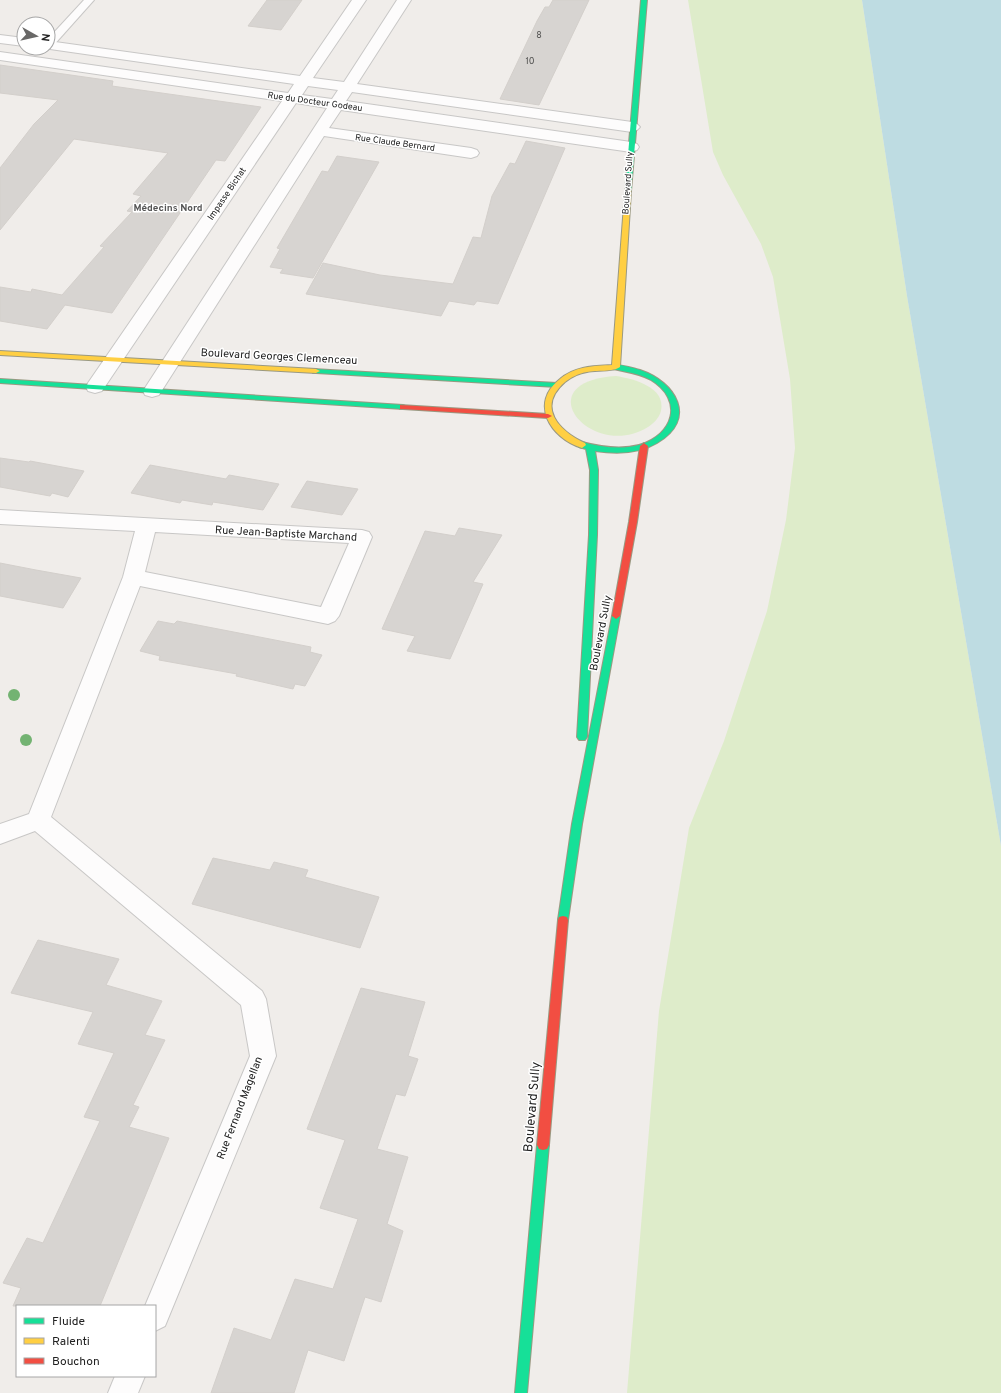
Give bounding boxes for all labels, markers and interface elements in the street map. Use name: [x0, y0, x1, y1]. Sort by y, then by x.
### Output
north arrow: [16, 16, 56, 56]
house number: 8: [536, 30, 542, 41]
text: N: [37, 32, 52, 42]
house number: 10: [525, 56, 535, 67]
street label: Rue du Docteur Godeau: [267, 90, 363, 114]
street label: Rue Claude Bernard: [354, 132, 436, 154]
street label: Boulevard Sully: [620, 151, 636, 215]
street label: Impasse Bichat: [205, 165, 249, 223]
district label: Médecins Nord: [133, 202, 203, 215]
street label: Boulevard Georges Clemenceau: [200, 346, 358, 368]
street label: Rue Jean-Baptiste Marchand: [215, 523, 357, 545]
street label: Boulevard Sully: [587, 594, 615, 672]
street label: Rue Fernand Magellan: [214, 1055, 266, 1161]
street label: Boulevard Sully: [521, 1061, 545, 1153]
legend: [16, 1305, 156, 1377]
text: Fluide: [52, 1314, 85, 1330]
text: Ralenti: [52, 1334, 90, 1350]
text: Bouchon: [52, 1354, 100, 1370]

